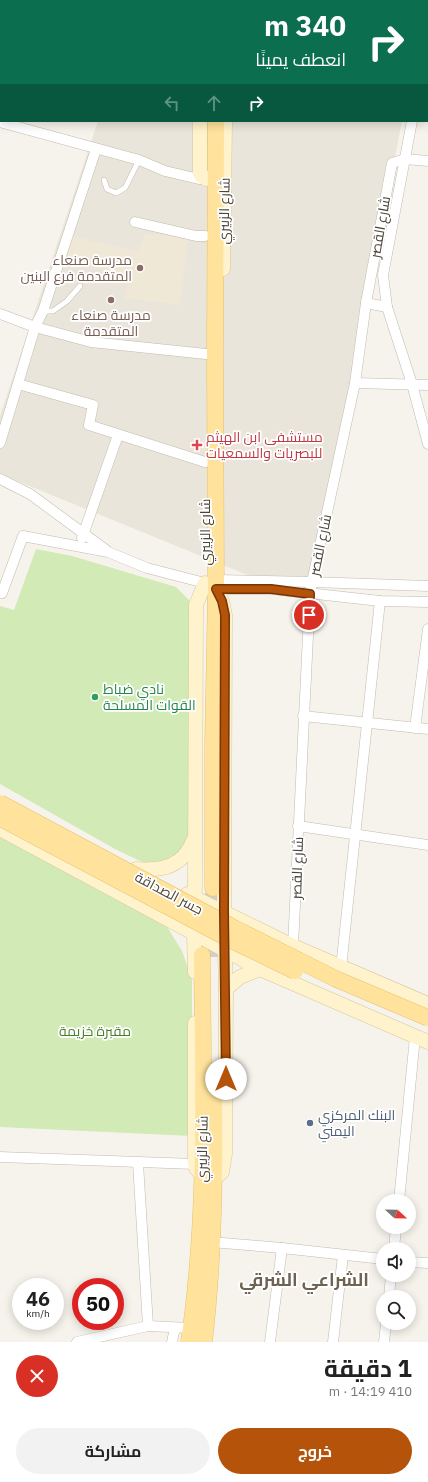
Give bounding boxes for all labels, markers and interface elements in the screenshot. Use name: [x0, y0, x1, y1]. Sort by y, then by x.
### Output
text: 340 m: [264, 7, 346, 44]
icon: right: [360, 16, 412, 68]
text: انعطف يمينًا: [255, 48, 346, 71]
icon: left: [161, 92, 183, 114]
icon: ahead: [203, 92, 225, 114]
icon: right: [245, 92, 267, 114]
street label: شارع الزبيري: [214, 177, 237, 245]
street label: شارع القصر: [366, 195, 394, 260]
place label: مدرسة صنعاء المتقدمة فرع البنين: [21, 251, 132, 285]
marker: مدرسة صنعاء المتقدمة فرع البنين: [135, 263, 145, 273]
marker: مدرسة صنعاء المتقدمة: [106, 295, 116, 305]
place label: مدرسة صنعاء المتقدمة: [71, 306, 151, 340]
place label: مستشفى ابن الهيثم للبصريات والسمعيات: [206, 428, 323, 462]
marker: مستشفى ابن الهيثم للبصريات والسمعيات: [191, 439, 203, 451]
street label: شارع الزبيري: [196, 499, 217, 565]
street label: شارع القصر: [304, 512, 335, 578]
pin: [292, 598, 326, 632]
icon: arrive: [298, 604, 320, 626]
place label: نادي ضباط القوات المسلحة: [103, 680, 196, 714]
marker: نادي ضباط القوات المسلحة: [90, 692, 100, 702]
street label: شارع القصر: [287, 836, 307, 901]
street label: جسر الصداقة: [132, 868, 206, 918]
park label: مقبرة خزيمة: [59, 1022, 131, 1040]
position arrow: [205, 1058, 247, 1100]
place label: البنك المركزي اليمني: [318, 1106, 395, 1143]
street label: شارع الزبيري: [192, 1115, 215, 1183]
marker: البنك المركزي اليمني: [305, 1118, 315, 1128]
north arrow: [376, 1194, 416, 1234]
map controls: [376, 1194, 416, 1330]
button: sound: [376, 1242, 416, 1282]
district label: الشراعي الشرقي: [239, 1268, 369, 1295]
speed limit sign: 50: [72, 1278, 124, 1330]
text: 46: [26, 1285, 50, 1312]
button: search: [376, 1290, 416, 1330]
text: km/h: [26, 1307, 50, 1320]
text: 1 دقيقة: [324, 1352, 412, 1384]
button: close: [16, 1355, 58, 1397]
text: 410 m · 14:19: [329, 1383, 412, 1400]
button: مشاركة: [16, 1428, 210, 1474]
button: خروج: [218, 1428, 412, 1474]

